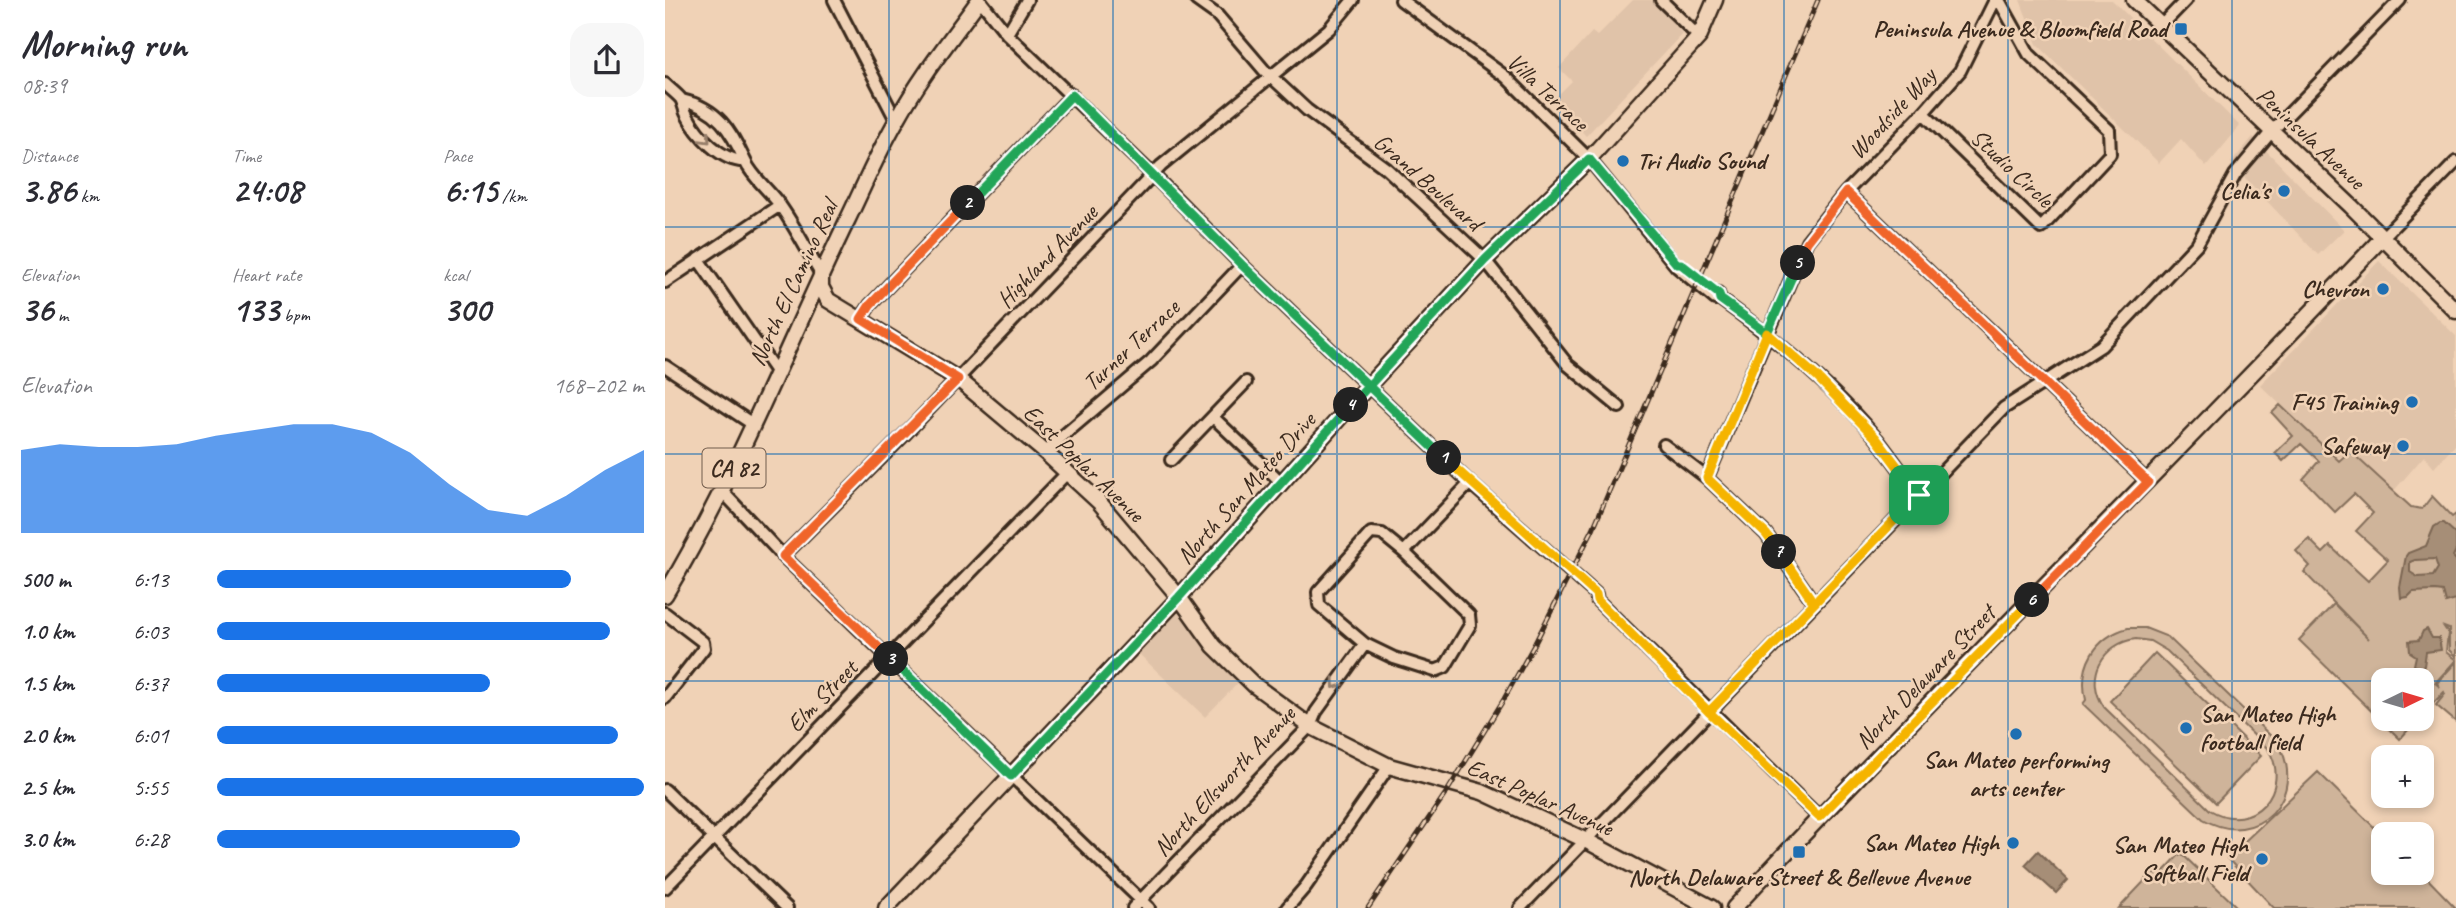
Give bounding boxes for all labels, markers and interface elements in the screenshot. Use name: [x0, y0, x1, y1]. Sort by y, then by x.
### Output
place label: Peninsula Avenue & Bloomfield Road: [1873, 14, 2171, 44]
text: Morning run: [21, 21, 187, 68]
marker: Peninsula Avenue & Bloomfield Road: [2173, 21, 2189, 37]
button: share: [570, 23, 644, 97]
street label: Villa Terrace: [1501, 46, 1597, 139]
street label: Woodside Way: [1842, 60, 1943, 165]
text: 08:39: [21, 71, 67, 100]
street label: Peninsula Avenue: [2251, 80, 2373, 197]
street label: Studio Circle: [1964, 122, 2061, 215]
street label: Grand Boulevard: [1368, 127, 1491, 240]
one-way arrow: [698, 131, 711, 144]
text: Distance: [21, 144, 78, 168]
text: Time: [232, 144, 261, 168]
text: Pace: [443, 144, 472, 168]
place label: Tri Audio Sound: [1637, 146, 1770, 176]
marker: Tri Audio Sound: [1615, 153, 1631, 169]
text: 3.86: [21, 168, 76, 213]
text: 24:08: [232, 168, 302, 213]
text: 6:15: [443, 168, 497, 213]
place label: Celia's: [2220, 176, 2273, 206]
marker: Celia's: [2276, 183, 2292, 199]
text: km: [76, 184, 99, 208]
text: /km: [497, 184, 527, 208]
pin: 2: [951, 186, 985, 220]
text: 2: [963, 190, 972, 214]
street label: North El Camino Real: [742, 192, 846, 370]
street label: Highland Avenue: [990, 196, 1105, 314]
pin: 5: [1781, 246, 1815, 280]
text: 5: [1793, 250, 1802, 274]
text: Elevation: [21, 263, 79, 287]
text: Heart rate: [232, 263, 301, 287]
text: kcal: [443, 263, 468, 287]
place label: Chevron: [2302, 274, 2370, 304]
marker: Chevron: [2375, 281, 2391, 297]
text: 36: [21, 287, 53, 332]
text: 133: [232, 287, 279, 332]
text: 300: [443, 287, 490, 332]
street label: Turner Terrace: [1076, 291, 1187, 397]
text: m: [53, 303, 69, 327]
text: bpm: [279, 303, 310, 327]
text: Elevation: [21, 371, 92, 400]
text: 168–202 m: [553, 371, 644, 400]
place label: F45 Training: [2291, 387, 2400, 417]
pin: 4: [1333, 388, 1369, 422]
text: 4: [1346, 392, 1355, 416]
marker: F45 Training: [2404, 394, 2420, 410]
street label: East Poplar Avenue: [1017, 398, 1152, 530]
street label: North San Mateo Drive: [1170, 404, 1323, 570]
place label: Safeway: [2321, 431, 2392, 461]
marker: Safeway: [2395, 438, 2411, 454]
pin: 1: [1427, 440, 1461, 476]
text: 1: [1439, 445, 1448, 469]
road number: CA 82: [703, 448, 765, 488]
pin: [1889, 465, 1949, 525]
icon: arrive: [1900, 476, 1938, 514]
pin: 7: [1761, 534, 1797, 570]
text: 7: [1774, 539, 1783, 563]
text: 500 m: [21, 565, 70, 594]
text: 6:13: [133, 565, 169, 594]
pin: 6: [2015, 582, 2049, 618]
text: 6: [2027, 587, 2036, 611]
street label: North Delaware Street: [1849, 596, 2004, 755]
text: 1.0 km: [21, 617, 75, 646]
text: 6:03: [133, 617, 169, 646]
pin: 3: [873, 642, 909, 676]
text: 3: [886, 646, 895, 670]
street label: Elm Street: [780, 652, 865, 738]
north arrow: [2371, 668, 2434, 732]
map controls: [2371, 668, 2434, 885]
text: 1.5 km: [21, 669, 74, 698]
text: 6:37: [133, 669, 169, 698]
one-way arrow: [1332, 676, 1344, 689]
street label: North Ellsworth Avenue: [1147, 698, 1303, 862]
place label: San Mateo High football field: [2200, 699, 2337, 757]
marker: San Mateo High football field: [2178, 720, 2194, 736]
text: 2.0 km: [21, 721, 75, 750]
text: 6:01: [133, 721, 169, 750]
marker: San Mateo performing arts center: [2008, 726, 2024, 742]
place label: San Mateo performing arts center: [1923, 745, 2111, 803]
button: +: [2371, 745, 2434, 808]
street label: East Poplar Avenue: [1462, 751, 1620, 843]
text: 2.5 km: [21, 773, 74, 802]
text: 5:55: [133, 773, 169, 802]
button: −: [2371, 822, 2434, 885]
text: 3.0 km: [21, 825, 75, 854]
text: 6:28: [133, 825, 169, 854]
place label: San Mateo High: [1863, 828, 2001, 858]
place label: San Mateo High Softball Field: [2112, 830, 2252, 888]
marker: San Mateo High: [2005, 835, 2021, 851]
marker: North Delaware Street & Bellevue Avenue: [1791, 844, 1807, 860]
marker: San Mateo High Softball Field: [2254, 851, 2270, 867]
place label: North Delaware Street & Bellevue Avenue: [1628, 862, 1972, 892]

